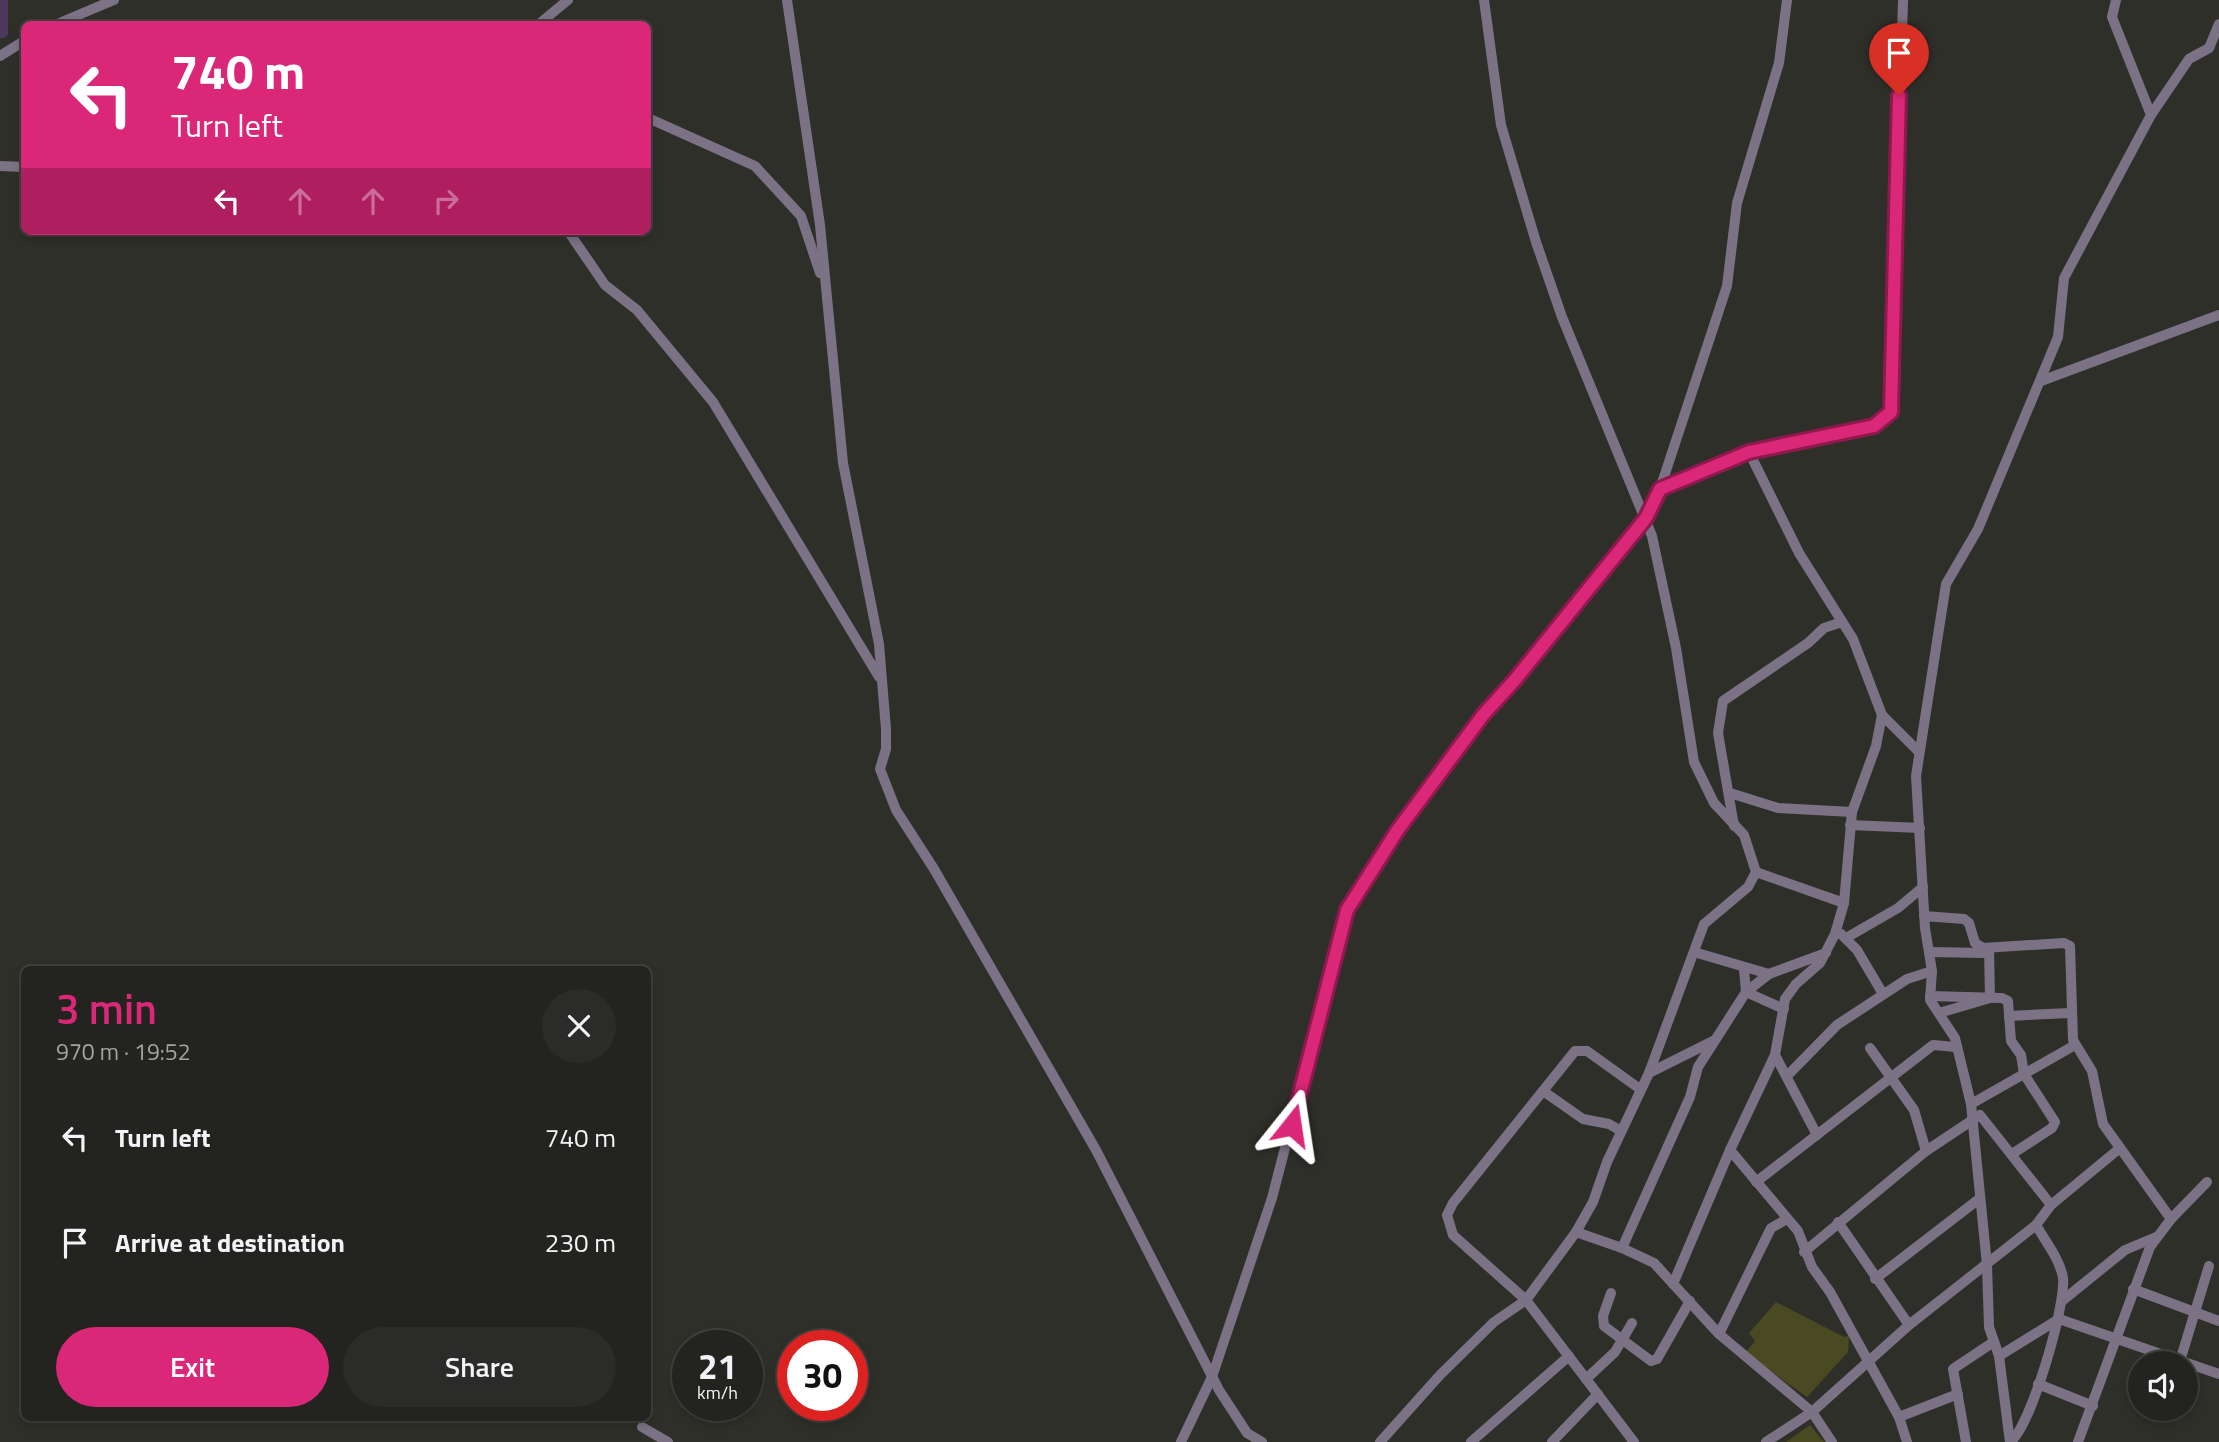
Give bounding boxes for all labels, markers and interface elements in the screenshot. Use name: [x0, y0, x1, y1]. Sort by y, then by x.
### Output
pin: [1869, 23, 1929, 95]
text: 740 m: [171, 33, 305, 108]
icon: arrive: [1880, 34, 1918, 72]
icon: left: [56, 49, 147, 140]
text: Turn left: [171, 101, 283, 149]
icon: left: [208, 182, 246, 220]
icon: ahead: [281, 182, 319, 220]
icon: ahead: [354, 182, 392, 220]
icon: right: [427, 182, 465, 220]
text: 3 min: [56, 976, 157, 1040]
button: close: [542, 989, 616, 1063]
text: 970 m · 19:52: [56, 1034, 191, 1069]
position arrow: [1255, 1088, 1329, 1162]
text: Turn left: [115, 1118, 210, 1157]
text: 740 m: [545, 1118, 616, 1157]
icon: left: [56, 1119, 94, 1157]
text: Arrive at destination: [115, 1223, 345, 1262]
text: 230 m: [545, 1223, 616, 1262]
icon: arrive: [56, 1224, 94, 1262]
button: Exit: [56, 1327, 329, 1407]
button: Share: [343, 1327, 616, 1407]
speed limit sign: 30: [777, 1330, 868, 1421]
text: 21: [698, 1339, 737, 1393]
map controls: [2128, 1351, 2198, 1421]
button: sound: [2128, 1351, 2198, 1421]
text: km/h: [697, 1379, 738, 1406]

